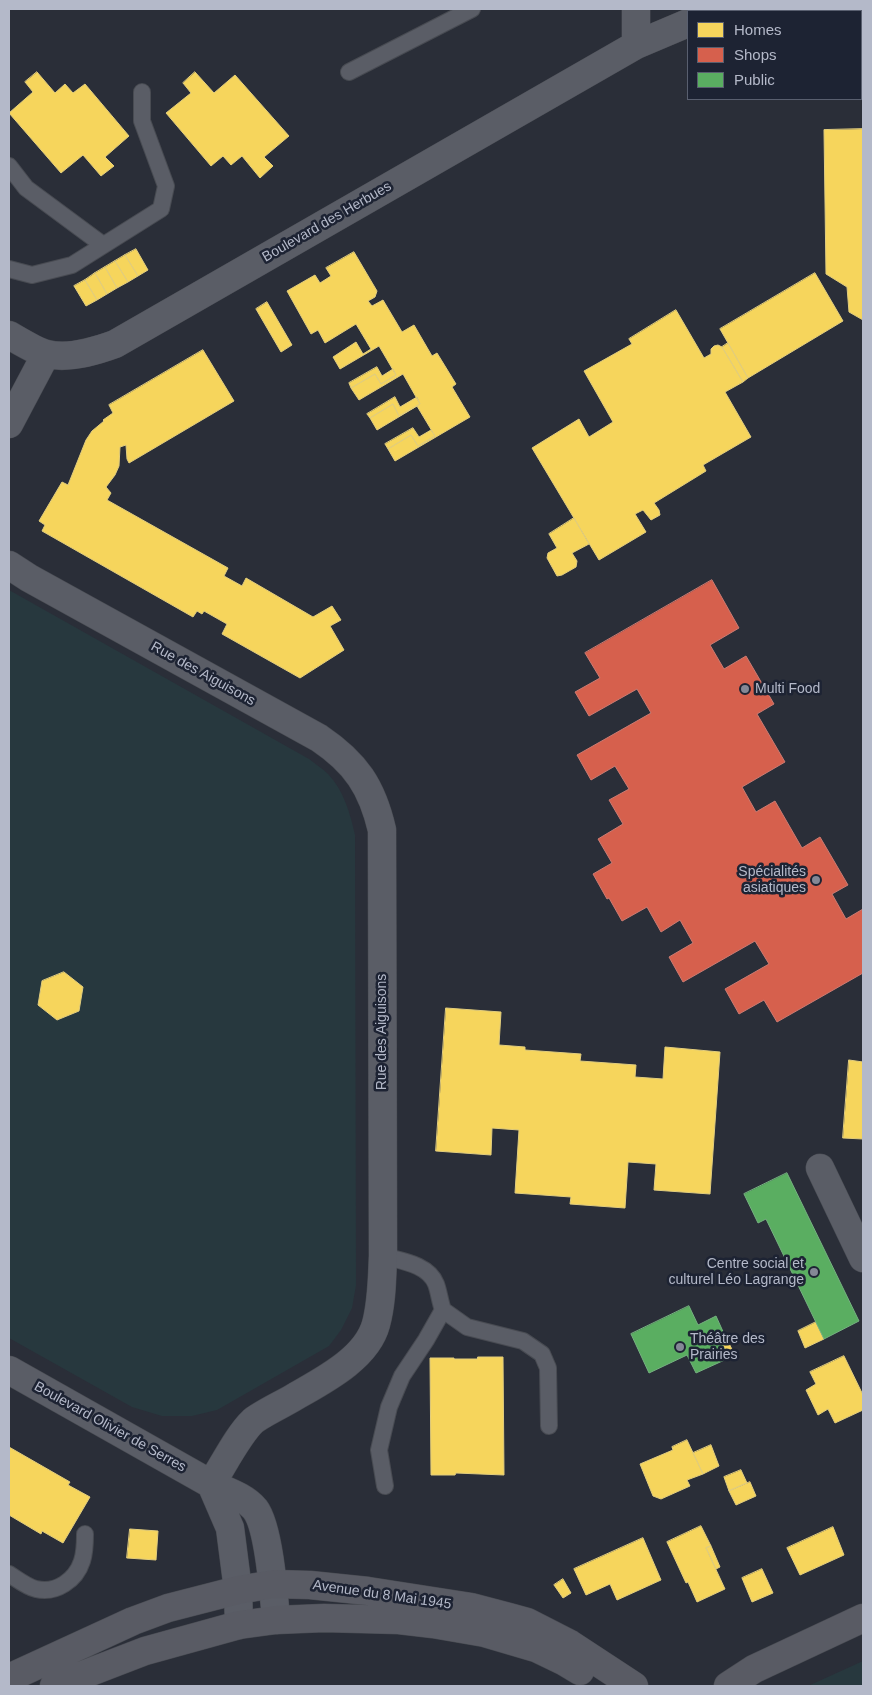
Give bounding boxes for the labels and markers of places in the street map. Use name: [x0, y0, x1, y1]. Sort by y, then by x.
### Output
place label: Multi Food: [755, 681, 820, 697]
marker: Multi Food: [739, 683, 751, 695]
place label: Spécialités asiatiques: [738, 864, 806, 896]
marker: Spécialités asiatiques: [810, 874, 822, 886]
place label: Centre social et culturel Léo Lagrange: [669, 1256, 804, 1288]
marker: Centre social et culturel Léo Lagrange: [808, 1266, 820, 1278]
place label: Théâtre des Prairies: [690, 1331, 765, 1364]
marker: Théâtre des Prairies: [674, 1341, 686, 1353]

